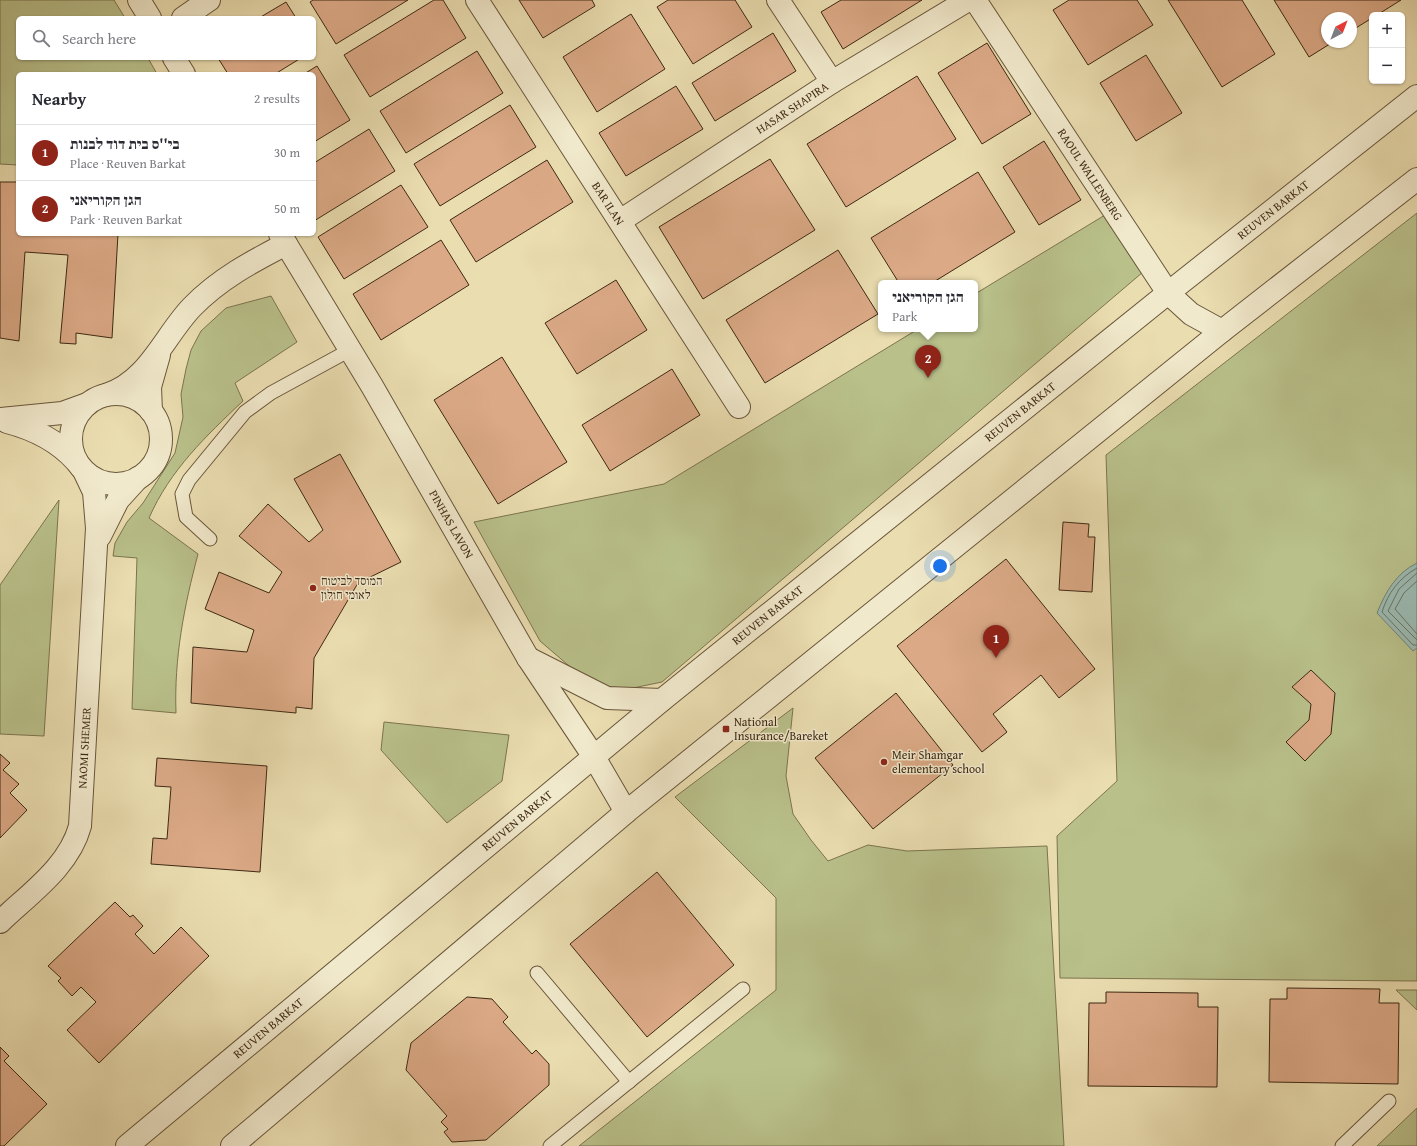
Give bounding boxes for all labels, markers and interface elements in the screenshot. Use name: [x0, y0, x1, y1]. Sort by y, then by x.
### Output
north arrow: [1321, 12, 1357, 48]
map controls: [1369, 12, 1405, 84]
button: +: [1369, 12, 1405, 48]
search box: [16, 16, 316, 60]
icon: search: [30, 27, 52, 49]
text: Search here: [62, 28, 136, 49]
button: −: [1369, 48, 1405, 84]
street label: HASAR SHAPIRA: [752, 77, 832, 138]
text: Nearby: [32, 86, 86, 111]
text: 2 results: [254, 89, 300, 108]
street label: RAOUL WALLENBERG: [1054, 125, 1127, 224]
text: בי''ס בית דוד לבנות: [70, 133, 180, 154]
text: 1: [42, 143, 48, 162]
text: 30 m: [274, 143, 300, 162]
text: Place · Reuven Barkat: [70, 154, 186, 173]
street label: REUVEN BARKAT: [1234, 176, 1312, 243]
street label: BAR ILAN: [588, 178, 629, 228]
text: הגן הקוריאני: [70, 189, 142, 210]
text: 2: [42, 199, 48, 218]
text: 50 m: [274, 199, 300, 218]
text: Park · Reuven Barkat: [70, 210, 182, 229]
popup: [878, 280, 978, 332]
text: הגן הקוריאני: [892, 286, 964, 307]
text: Park: [892, 307, 917, 326]
pin: 2: [915, 345, 941, 378]
street label: REUVEN BARKAT: [981, 378, 1059, 445]
street label: PINHAS LAVON: [425, 487, 478, 562]
your location: [930, 556, 950, 576]
place label: המוסד לביטוח לאומי חולון: [321, 572, 382, 603]
street label: REUVEN BARKAT: [728, 581, 807, 649]
marker: המוסד לביטוח לאומי חולון: [308, 583, 318, 593]
pin: 1: [983, 625, 1009, 658]
street label: NAOMI SHEMER: [73, 707, 95, 789]
place label: National Insurance/Bareket: [734, 713, 829, 744]
marker: National Insurance/Bareket: [721, 724, 731, 734]
place label: Meir Shamgar elementary school: [892, 746, 985, 777]
marker: Meir Shamgar elementary school: [879, 757, 889, 767]
street label: REUVEN BARKAT: [478, 786, 556, 855]
street label: REUVEN BARKAT: [229, 993, 307, 1062]

